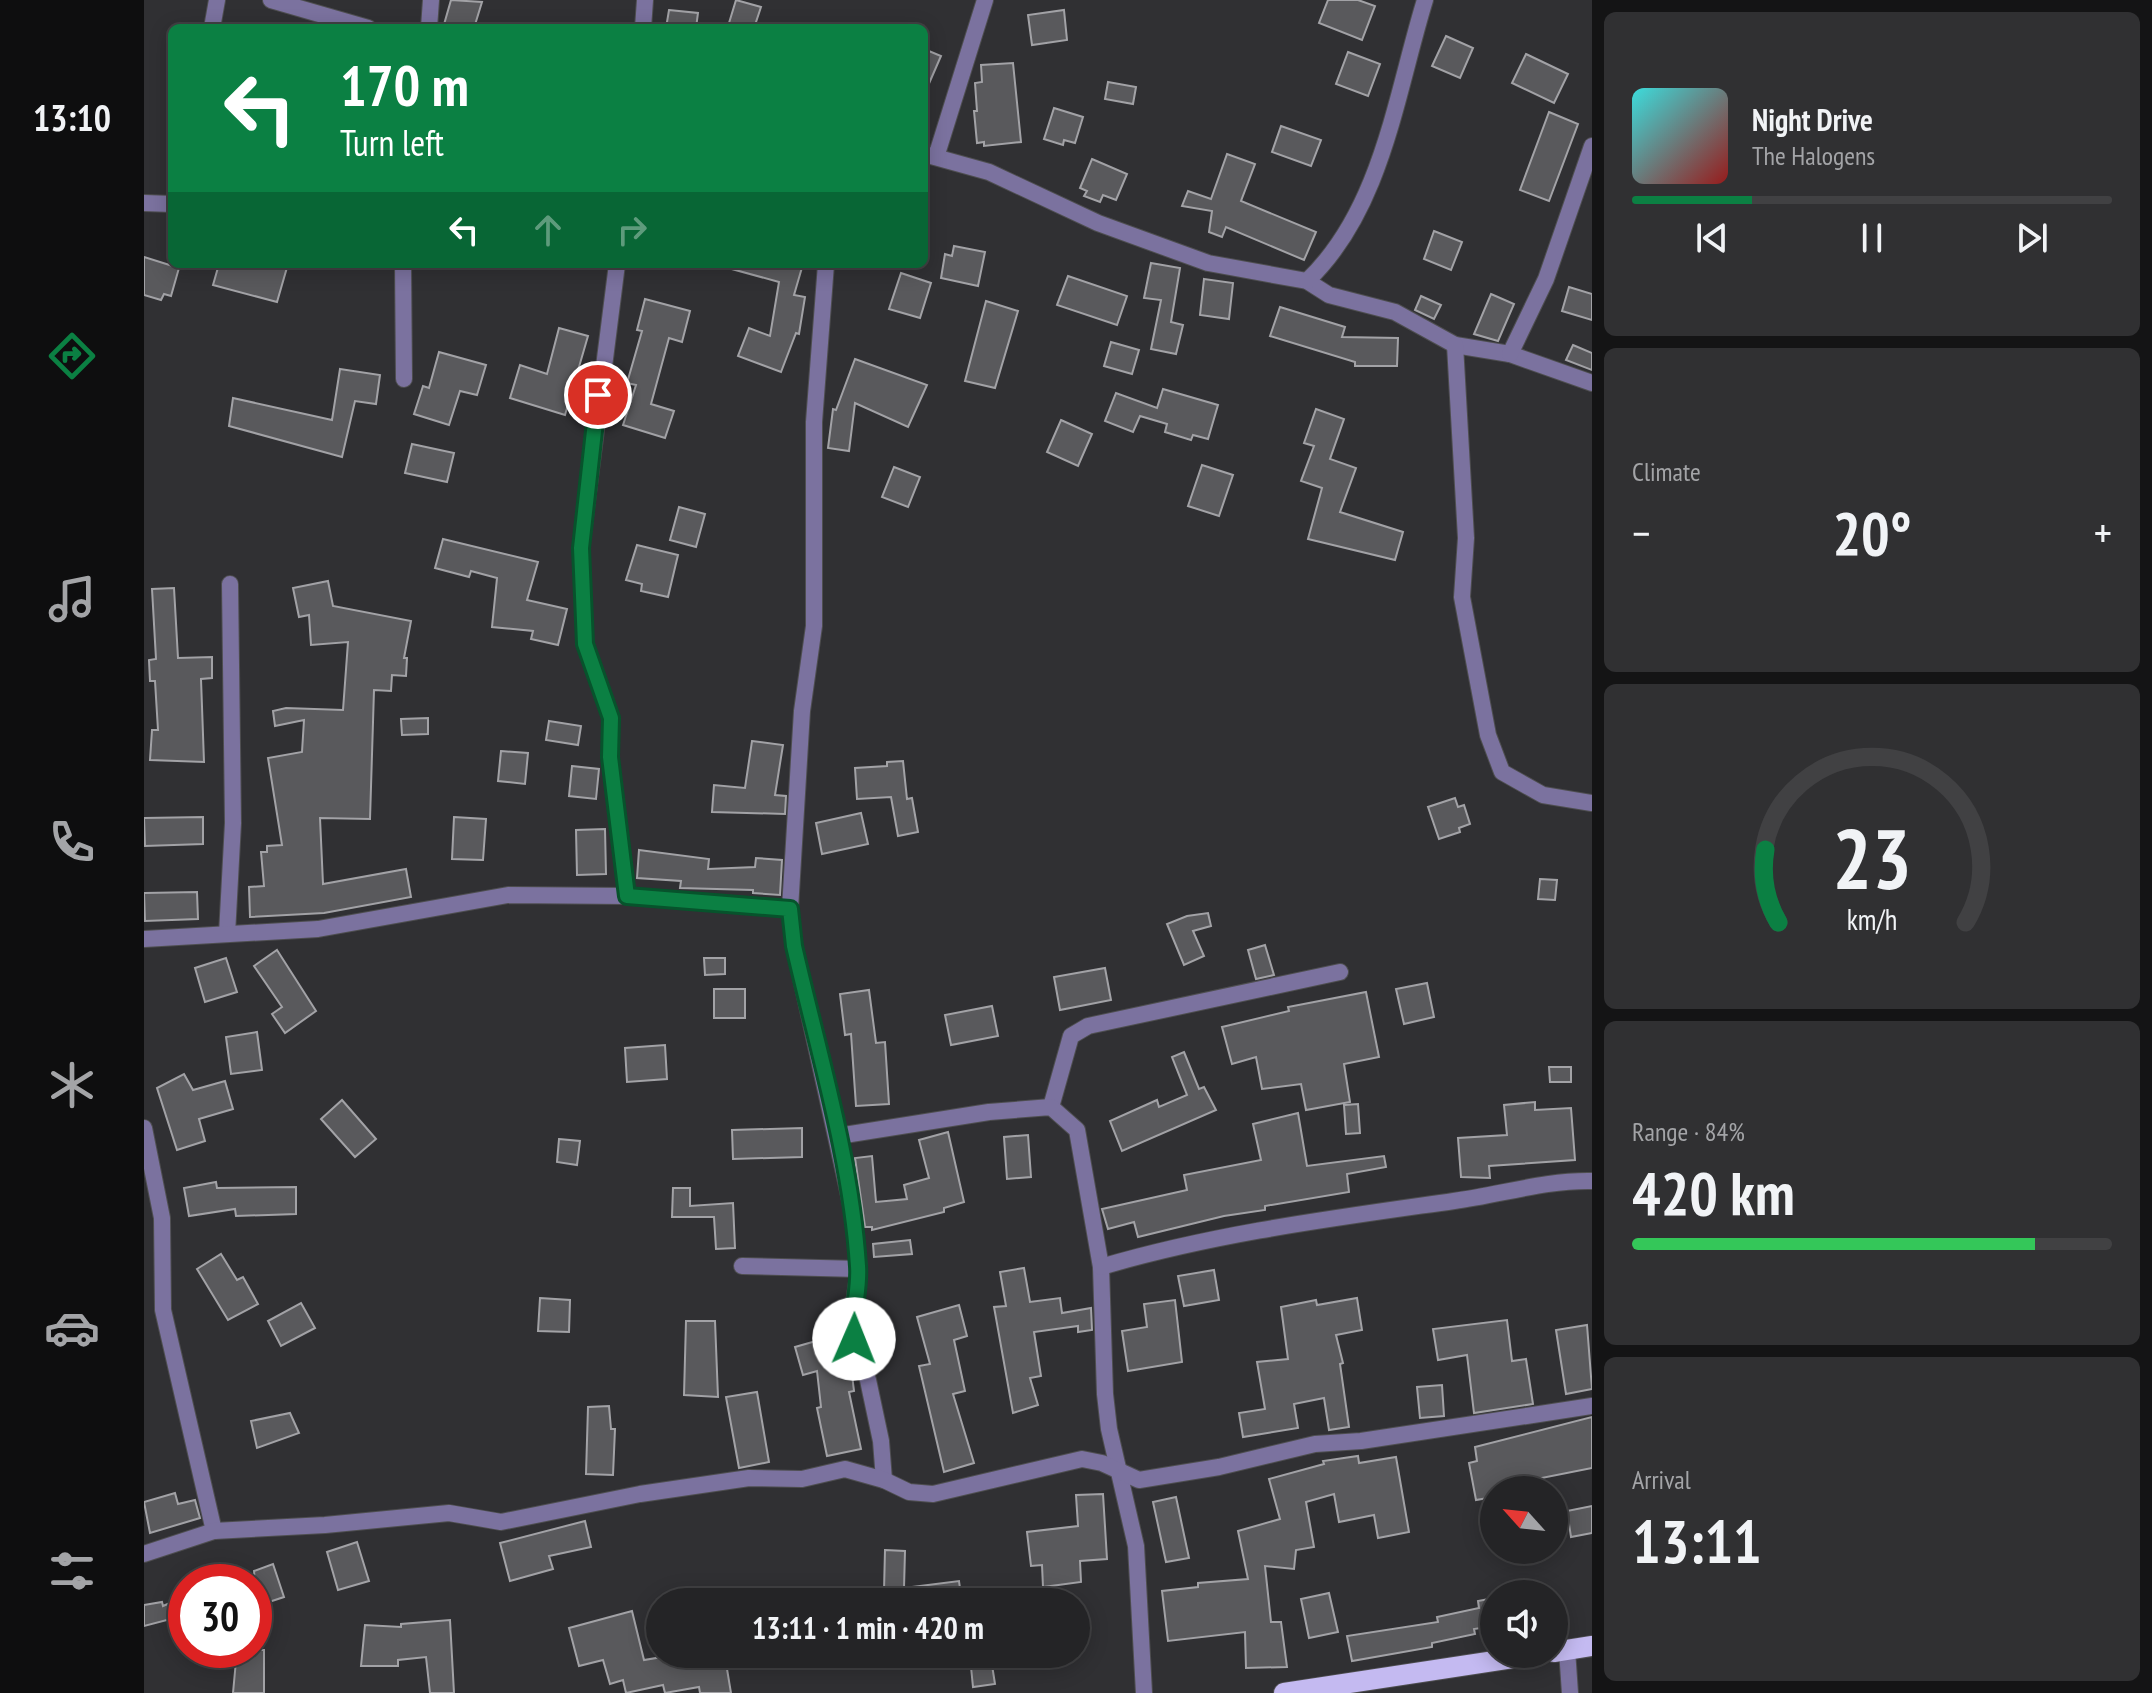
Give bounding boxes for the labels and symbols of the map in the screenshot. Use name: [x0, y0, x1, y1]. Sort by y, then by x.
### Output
pin: [564, 361, 632, 429]
position arrow: [812, 1297, 896, 1381]
north arrow: [1480, 1476, 1568, 1564]
speed limit sign: 30: [168, 1564, 272, 1668]

